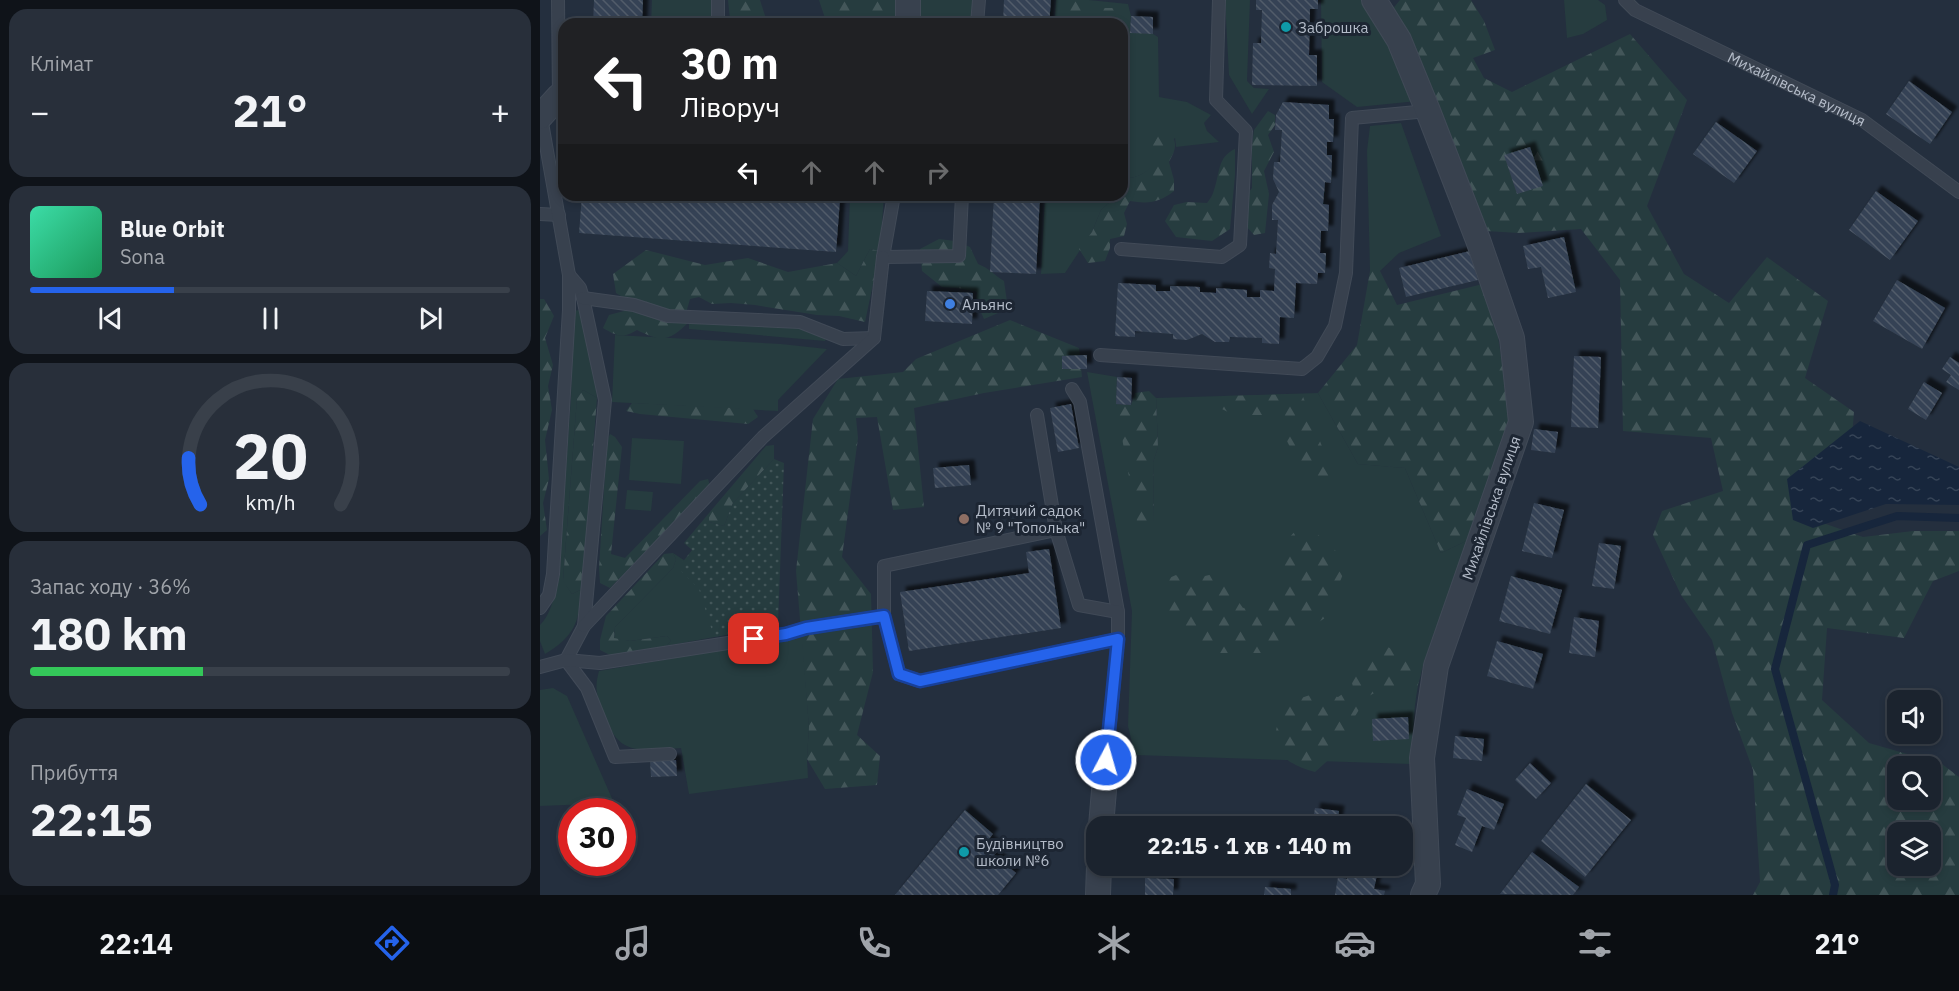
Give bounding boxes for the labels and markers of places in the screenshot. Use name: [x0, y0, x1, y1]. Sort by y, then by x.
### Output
place label: Заброшка: [1298, 18, 1369, 37]
marker: Заброшка: [1279, 20, 1293, 34]
place label: Альянс: [962, 295, 1013, 314]
marker: Альянс: [943, 297, 957, 311]
place label: Дитячий садок № 9 "Тополька": [976, 501, 1085, 537]
marker: Дитячий садок № 9 "Тополька": [957, 512, 971, 526]
pin: [728, 613, 779, 664]
place label: Будівництво школи №6: [976, 834, 1064, 870]
marker: Будівництво школи №6: [957, 845, 971, 859]

